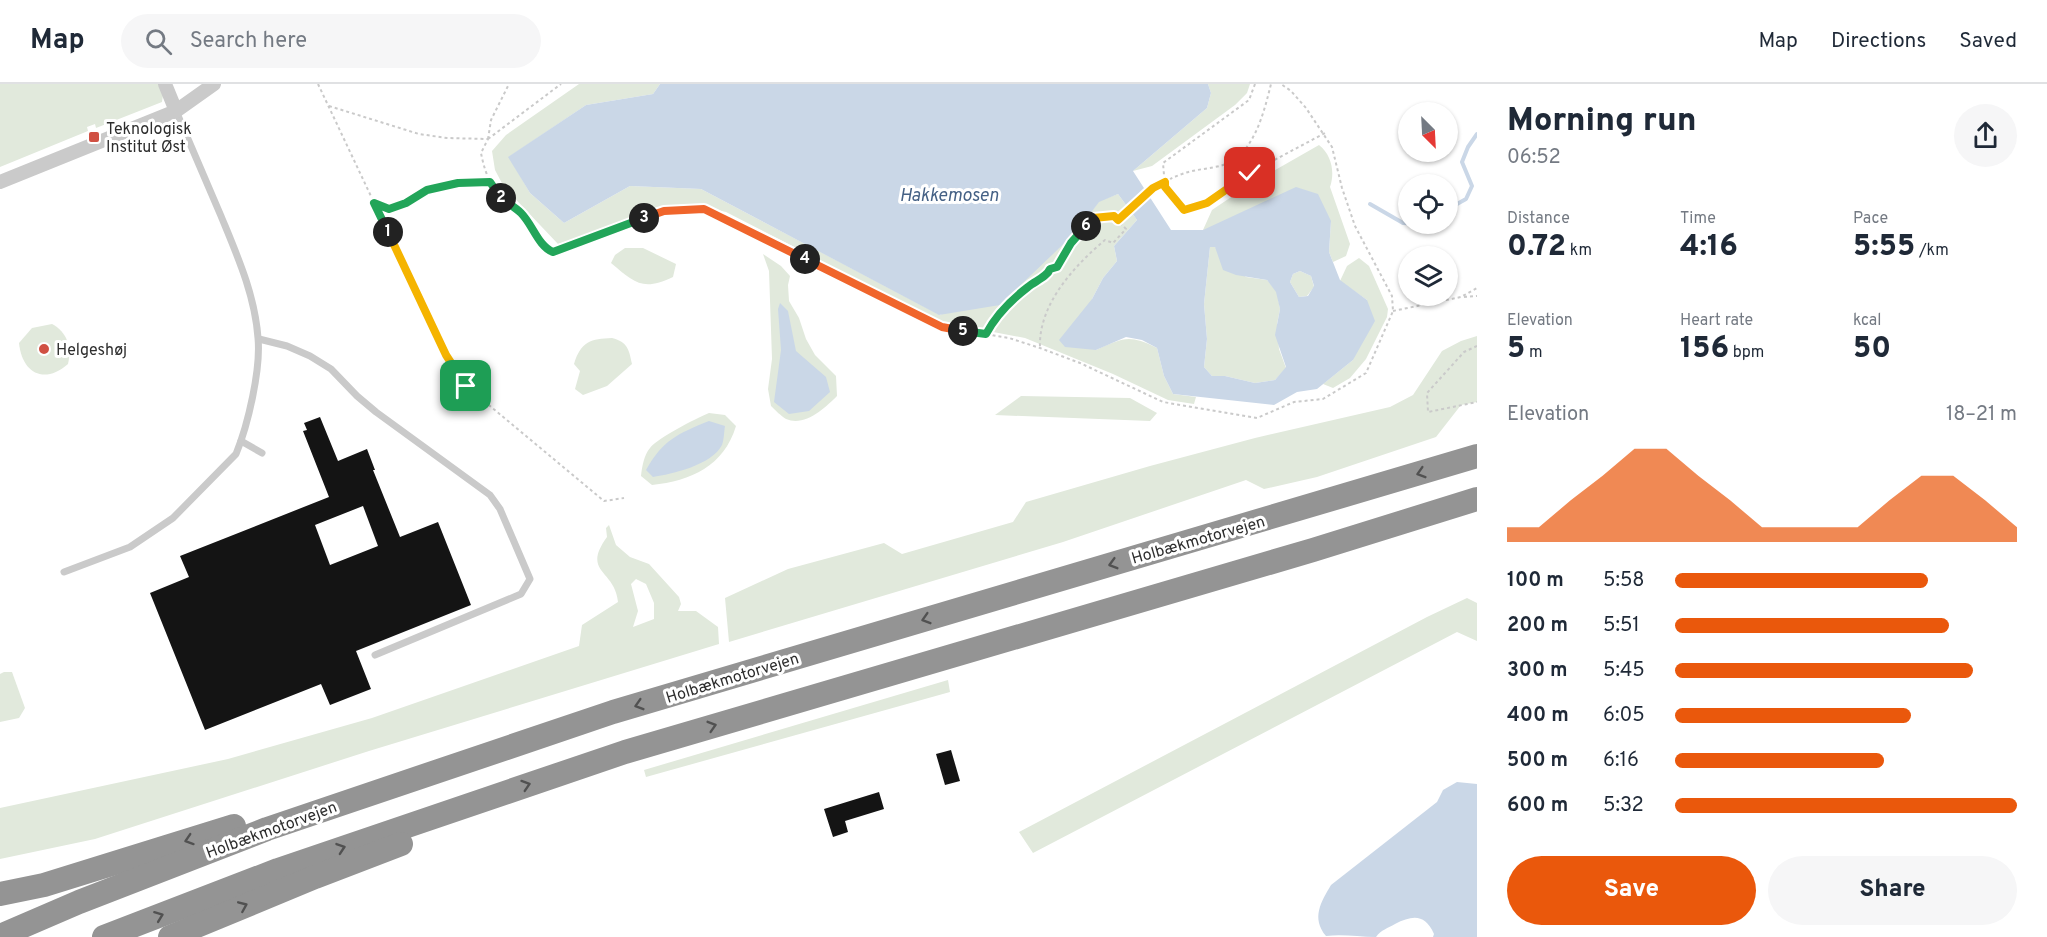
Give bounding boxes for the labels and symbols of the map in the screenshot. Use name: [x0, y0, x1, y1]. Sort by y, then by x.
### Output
north arrow: [1398, 102, 1458, 162]
place label: Teknologisk Institut Øst: [106, 120, 192, 158]
marker: Teknologisk Institut Øst: [87, 130, 101, 144]
pin: [1224, 147, 1275, 198]
pin: 2: [486, 183, 516, 213]
water label: Hakkemosen: [899, 185, 999, 208]
pin: 3: [629, 203, 659, 233]
pin: 6: [1071, 211, 1101, 241]
pin: 1: [373, 217, 403, 247]
pin: 4: [790, 244, 820, 274]
pin: 5: [948, 316, 978, 346]
place label: Helgeshøj: [56, 341, 127, 361]
marker: Helgeshøj: [37, 342, 51, 356]
pin: [440, 360, 491, 411]
one-way arrow: [1416, 466, 1427, 478]
street label: Holbækmotorvejen: [1129, 512, 1268, 570]
one-way arrow: [1108, 557, 1119, 569]
one-way arrow: [921, 612, 932, 624]
street label: Holbækmotorvejen: [664, 649, 802, 709]
one-way arrow: [634, 698, 644, 710]
one-way arrow: [706, 721, 717, 733]
one-way arrow: [520, 780, 531, 792]
street label: Holbækmotorvejen: [203, 798, 340, 864]
one-way arrow: [184, 833, 195, 845]
one-way arrow: [336, 843, 346, 856]
one-way arrow: [237, 901, 248, 913]
one-way arrow: [152, 911, 163, 923]

